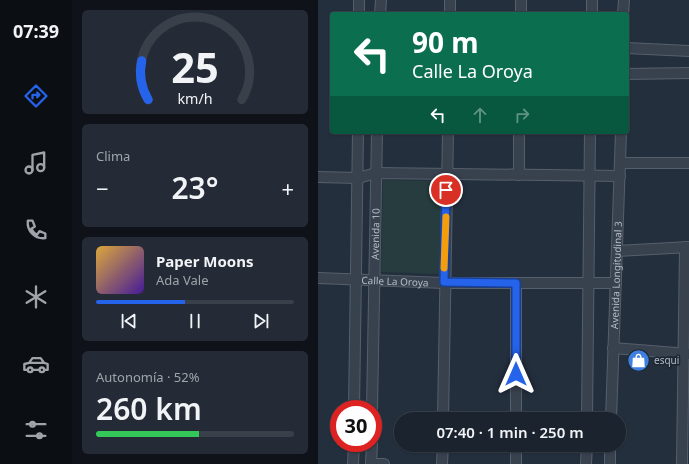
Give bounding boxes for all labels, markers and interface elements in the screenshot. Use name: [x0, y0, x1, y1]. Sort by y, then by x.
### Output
text: 07:39: [13, 19, 59, 43]
text: 90 m: [412, 23, 479, 61]
icon: left: [346, 28, 398, 80]
text: 25: [171, 39, 219, 95]
text: Calle La Oroya: [412, 59, 533, 83]
icon: directions: [22, 82, 50, 110]
text: km/h: [177, 89, 213, 108]
icon: left: [427, 104, 449, 126]
icon: ahead: [469, 104, 491, 126]
icon: right: [511, 104, 533, 126]
text: Clima: [96, 147, 130, 165]
icon: music: [22, 149, 50, 177]
text: 23°: [171, 167, 219, 208]
text: −: [96, 173, 109, 203]
text: +: [281, 173, 294, 203]
pin: [429, 173, 463, 207]
icon: arrive: [435, 179, 457, 201]
street label: Avenida 10: [368, 208, 383, 260]
icon: phone: [22, 216, 50, 244]
street label: Avenida Longitudinal 3: [607, 221, 625, 329]
text: Paper Moons: [156, 251, 254, 271]
text: Ada Vale: [156, 271, 209, 289]
street label: Calle La Oroya: [361, 273, 429, 289]
icon: climate: [22, 283, 50, 311]
icon: previous: [118, 310, 140, 332]
icon: pause: [184, 310, 206, 332]
icon: next: [250, 310, 272, 332]
shop icon: esqui: [625, 347, 651, 373]
icon: car: [22, 350, 50, 378]
position arrow: [495, 353, 537, 395]
place label: esqui: [654, 353, 679, 367]
text: Autonomía · 52%: [96, 368, 200, 386]
text: 260 km: [96, 388, 202, 429]
speed limit sign: 30: [330, 400, 382, 452]
icon: filters: [22, 416, 50, 444]
text: 07:40 · 1 min · 250 m: [436, 422, 584, 442]

